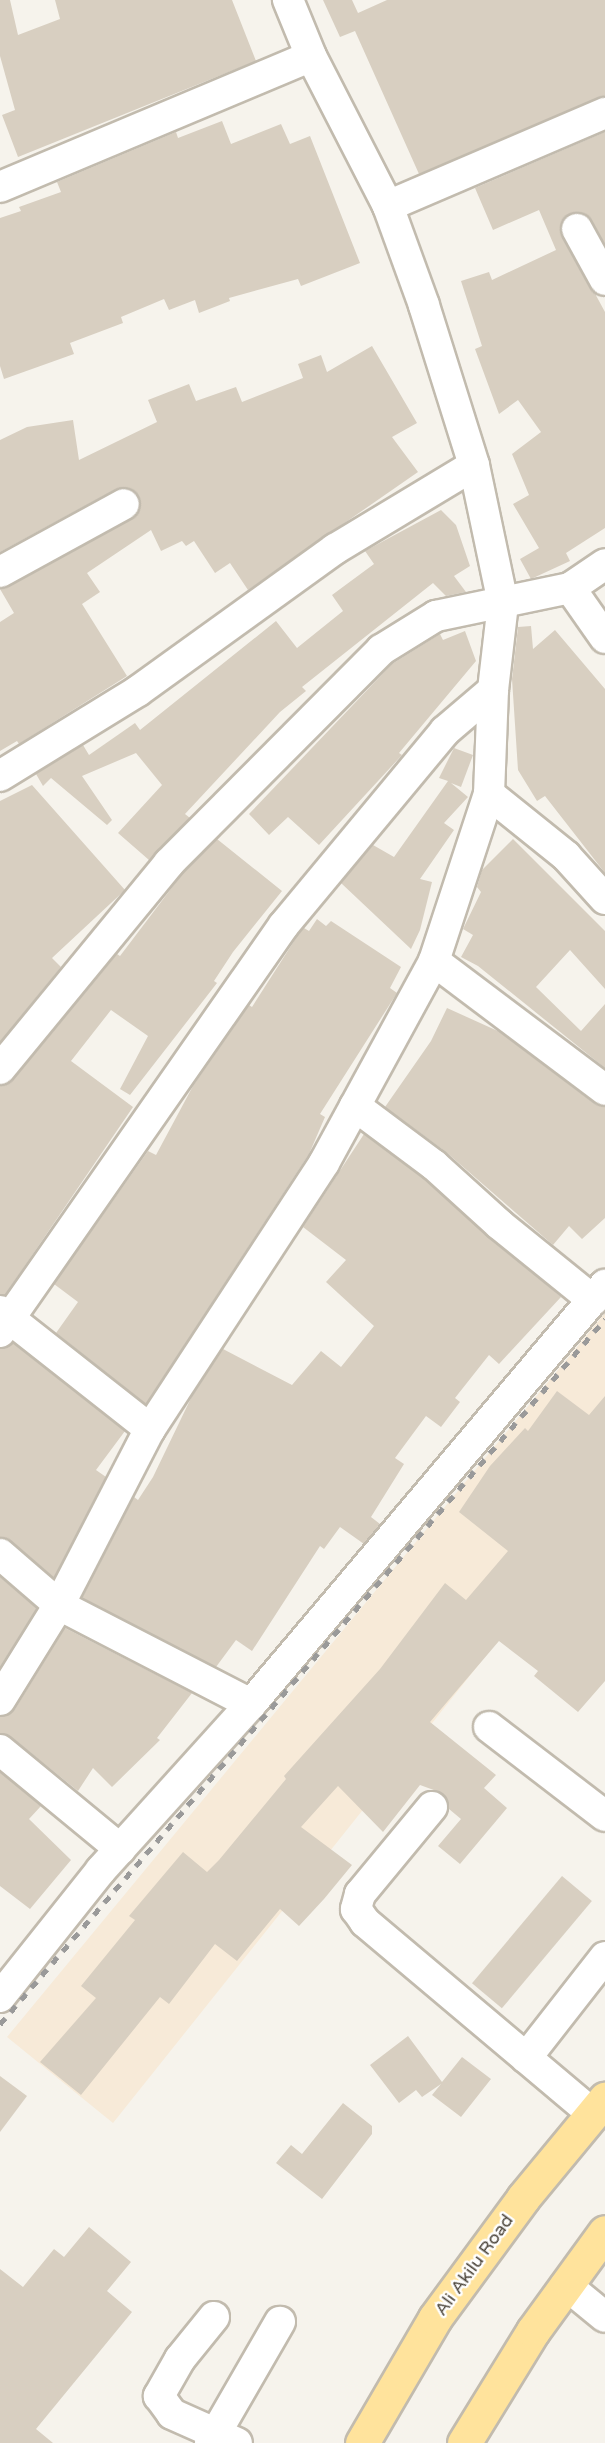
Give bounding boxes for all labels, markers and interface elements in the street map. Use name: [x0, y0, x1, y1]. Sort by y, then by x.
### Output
street label: Ali Akilu Road: [430, 2210, 518, 2320]

